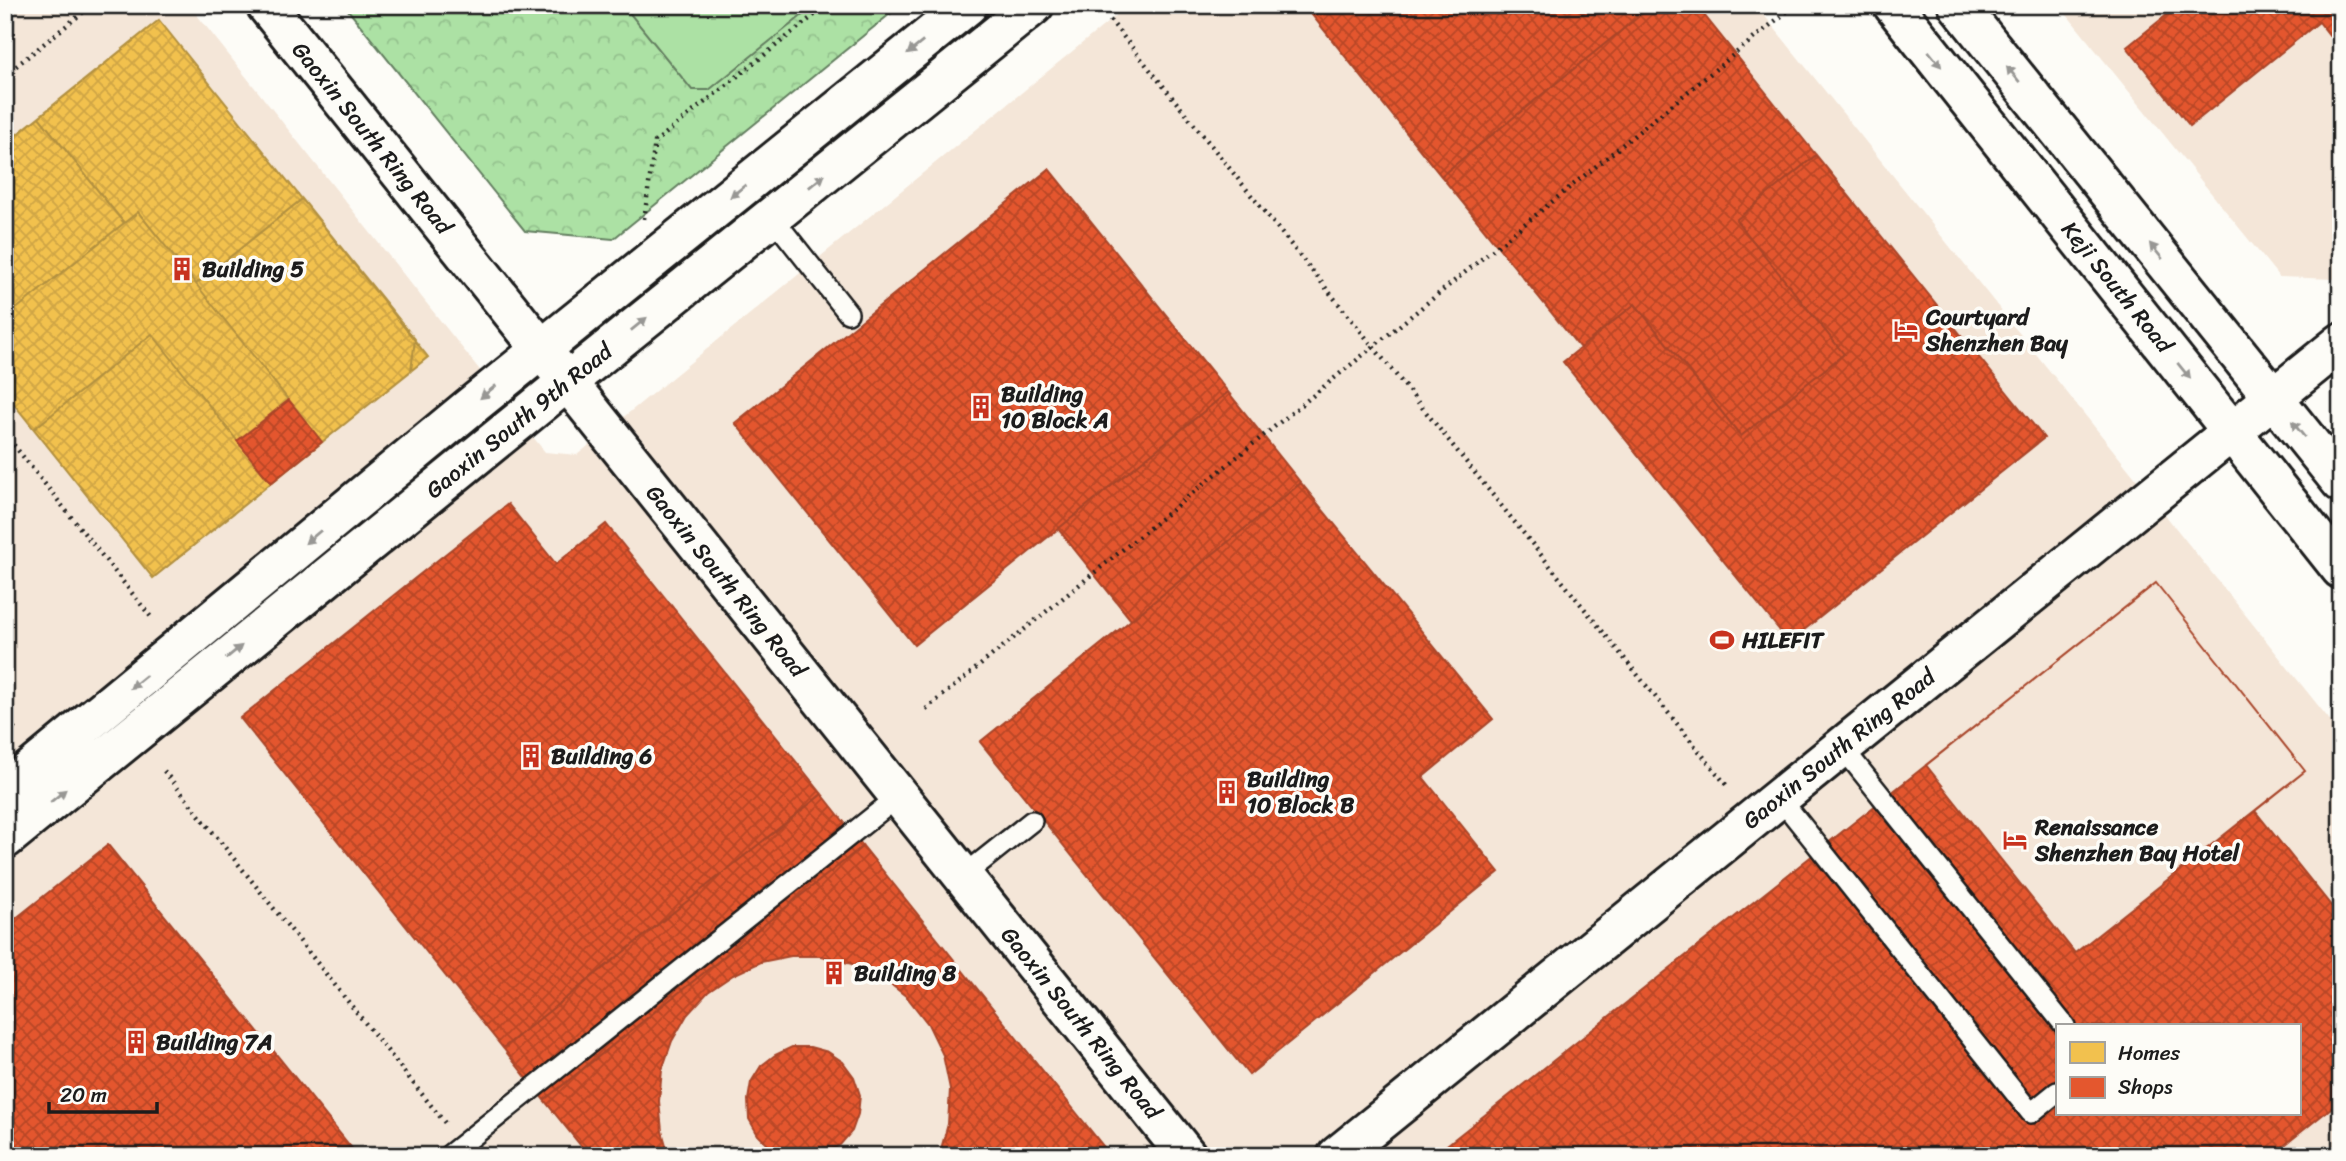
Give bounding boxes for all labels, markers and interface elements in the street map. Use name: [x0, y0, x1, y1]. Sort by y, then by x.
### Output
street label: Gaoxin South Ring Road: [281, 32, 464, 245]
one-way arrow: [906, 40, 923, 55]
one-way arrow: [1928, 49, 1943, 67]
one-way arrow: [2006, 65, 2021, 83]
one-way arrow: [808, 174, 825, 189]
one-way arrow: [729, 183, 746, 198]
street label: Keji South Road: [2050, 212, 2185, 364]
one-way arrow: [2149, 242, 2164, 260]
place label: Building 5: [202, 249, 304, 290]
building icon: Building 5: [168, 255, 196, 283]
place label: Courtyard Shenzhen Bay: [1925, 297, 2069, 364]
one-way arrow: [630, 316, 648, 331]
hotel icon: Courtyard Shenzhen Bay: [1892, 316, 1920, 344]
street label: Gaoxin South 9th Road: [416, 331, 623, 510]
one-way arrow: [2176, 361, 2191, 379]
place label: Building 10 Block A: [1001, 374, 1109, 441]
one-way arrow: [480, 385, 498, 400]
building icon: Building 10 Block A: [967, 393, 995, 421]
one-way arrow: [2291, 420, 2306, 437]
street label: Gaoxin South Ring Road: [635, 475, 818, 688]
one-way arrow: [304, 529, 321, 544]
place label: HILEFIT: [1741, 620, 1825, 661]
sports icon: HILEFIT: [1708, 626, 1736, 654]
one-way arrow: [226, 645, 243, 660]
street label: Gaoxin South Ring Road: [1733, 657, 1946, 840]
one-way arrow: [129, 674, 146, 689]
place label: Building 6: [551, 736, 652, 777]
building icon: Building 6: [517, 742, 545, 770]
place label: Building 10 Block B: [1247, 759, 1355, 826]
building icon: Building 10 Block B: [1213, 778, 1241, 806]
one-way arrow: [50, 789, 67, 804]
place label: Renaissance Shenzhen Bay Hotel: [2034, 807, 2241, 874]
hotel icon: Renaissance Shenzhen Bay Hotel: [2001, 826, 2029, 854]
street label: Gaoxin South Ring Road: [990, 917, 1173, 1130]
place label: Building 8: [854, 953, 956, 994]
building icon: Building 8: [820, 959, 848, 987]
place label: Building 7A: [156, 1022, 273, 1063]
legend: [2056, 1024, 2300, 1116]
building icon: Building 7A: [122, 1028, 150, 1056]
text: Homes: [2118, 1034, 2180, 1072]
text: Shops: [2118, 1068, 2173, 1106]
scale bar: [49, 1070, 158, 1114]
text: 20 m: [60, 1076, 107, 1114]

